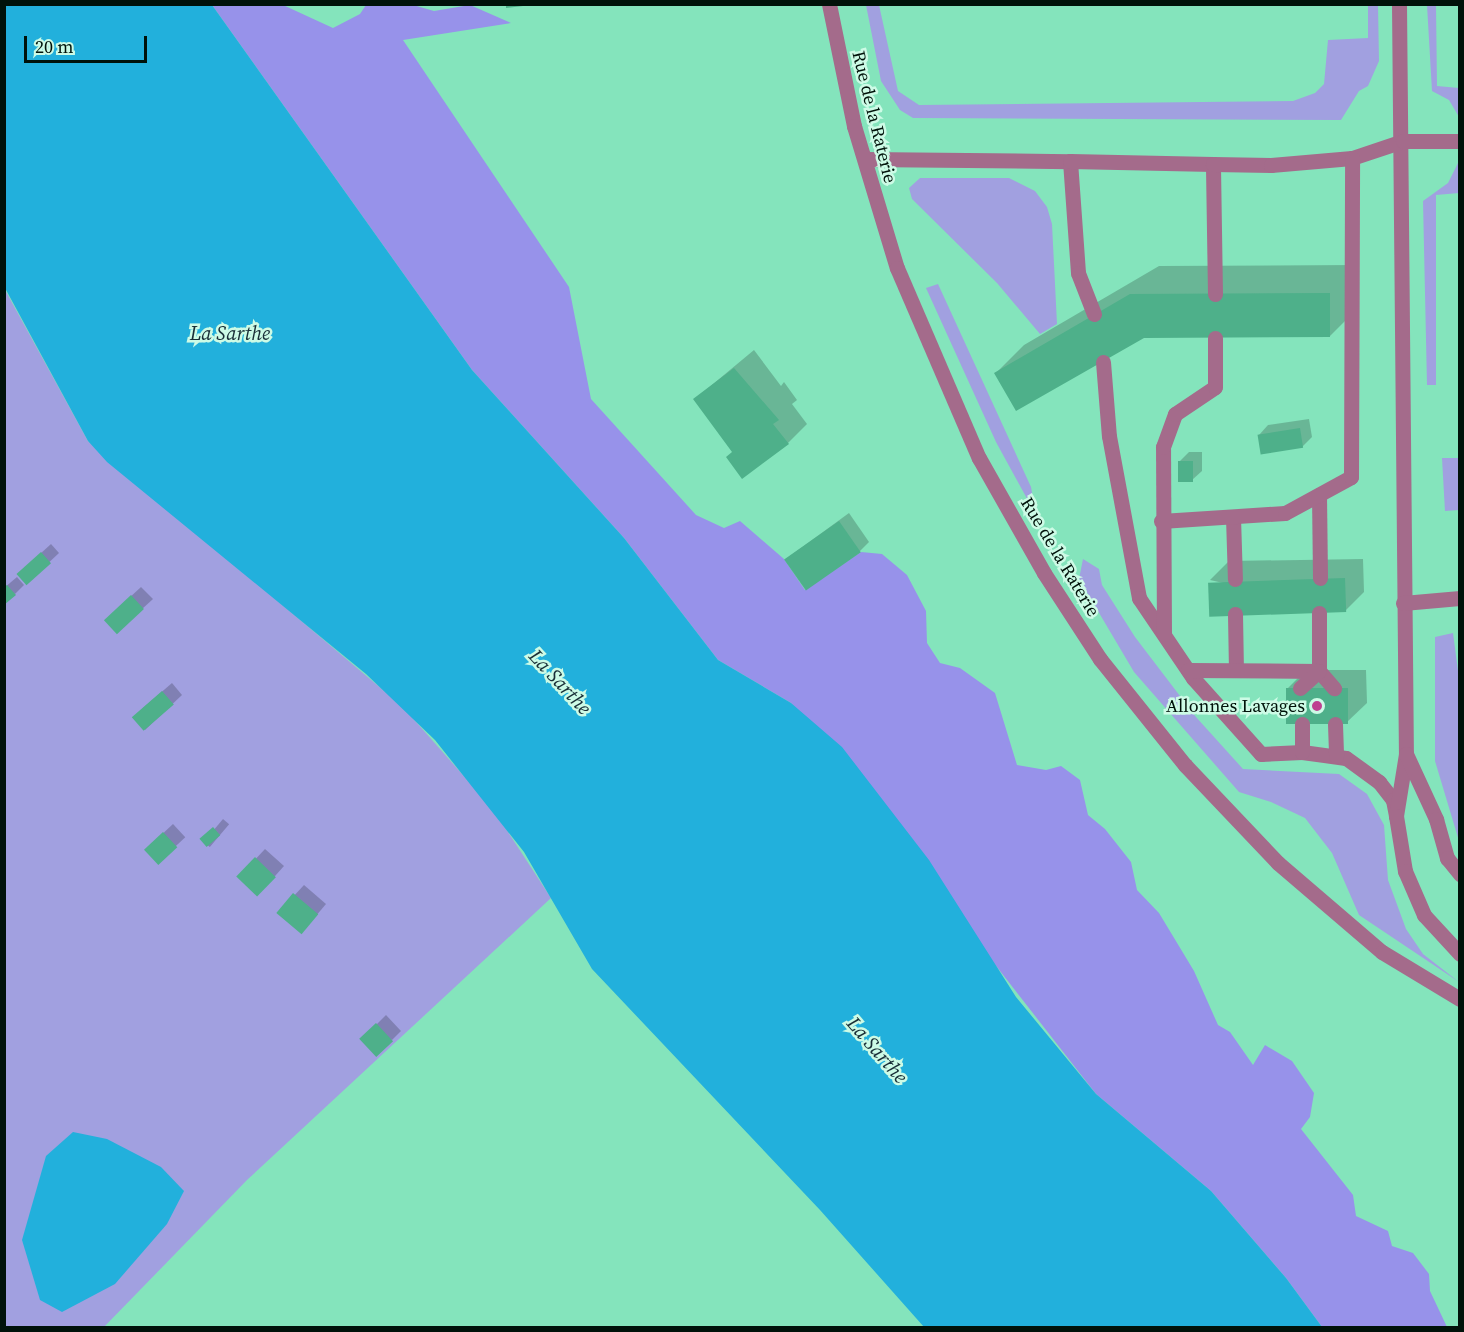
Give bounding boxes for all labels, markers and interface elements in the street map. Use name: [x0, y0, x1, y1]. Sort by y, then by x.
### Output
scale bar: [27, 24, 150, 62]
text: 20 m: [35, 34, 73, 59]
street label: Rue de la Raterie: [847, 49, 901, 185]
water label: La Sarthe: [190, 321, 270, 345]
street label: Rue de la Raterie: [1016, 493, 1104, 621]
water label: La Sarthe: [524, 644, 596, 720]
place label: Allonnes Lavages: [1166, 695, 1305, 717]
marker: Allonnes Lavages: [1310, 699, 1324, 713]
water label: La Sarthe: [842, 1012, 912, 1088]

